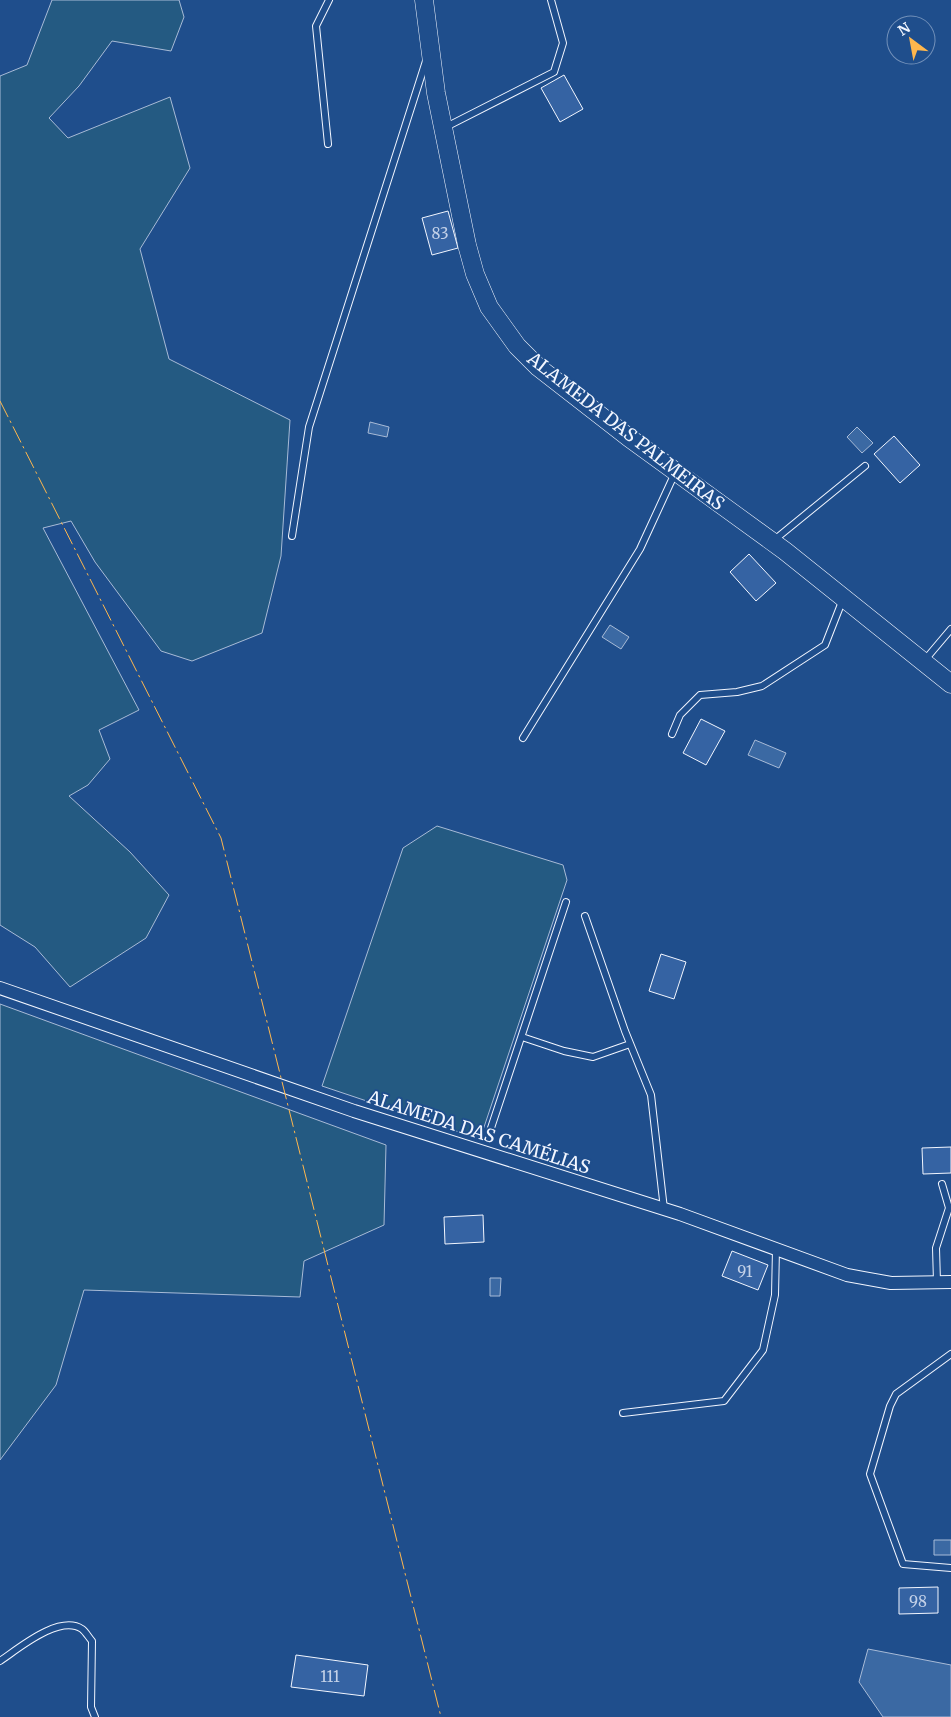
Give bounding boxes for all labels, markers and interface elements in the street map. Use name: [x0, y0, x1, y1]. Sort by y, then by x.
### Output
north arrow: [886, 15, 936, 65]
text: N: [895, 18, 914, 40]
house number: 83: [432, 224, 449, 243]
street label: ALAMEDA DAS PALMEIRAS: [522, 346, 729, 515]
street label: ALAMEDA DAS CAMÉLIAS: [364, 1085, 593, 1179]
house number: 91: [737, 1262, 753, 1281]
house number: 98: [909, 1592, 927, 1611]
house number: 111: [320, 1667, 340, 1686]

